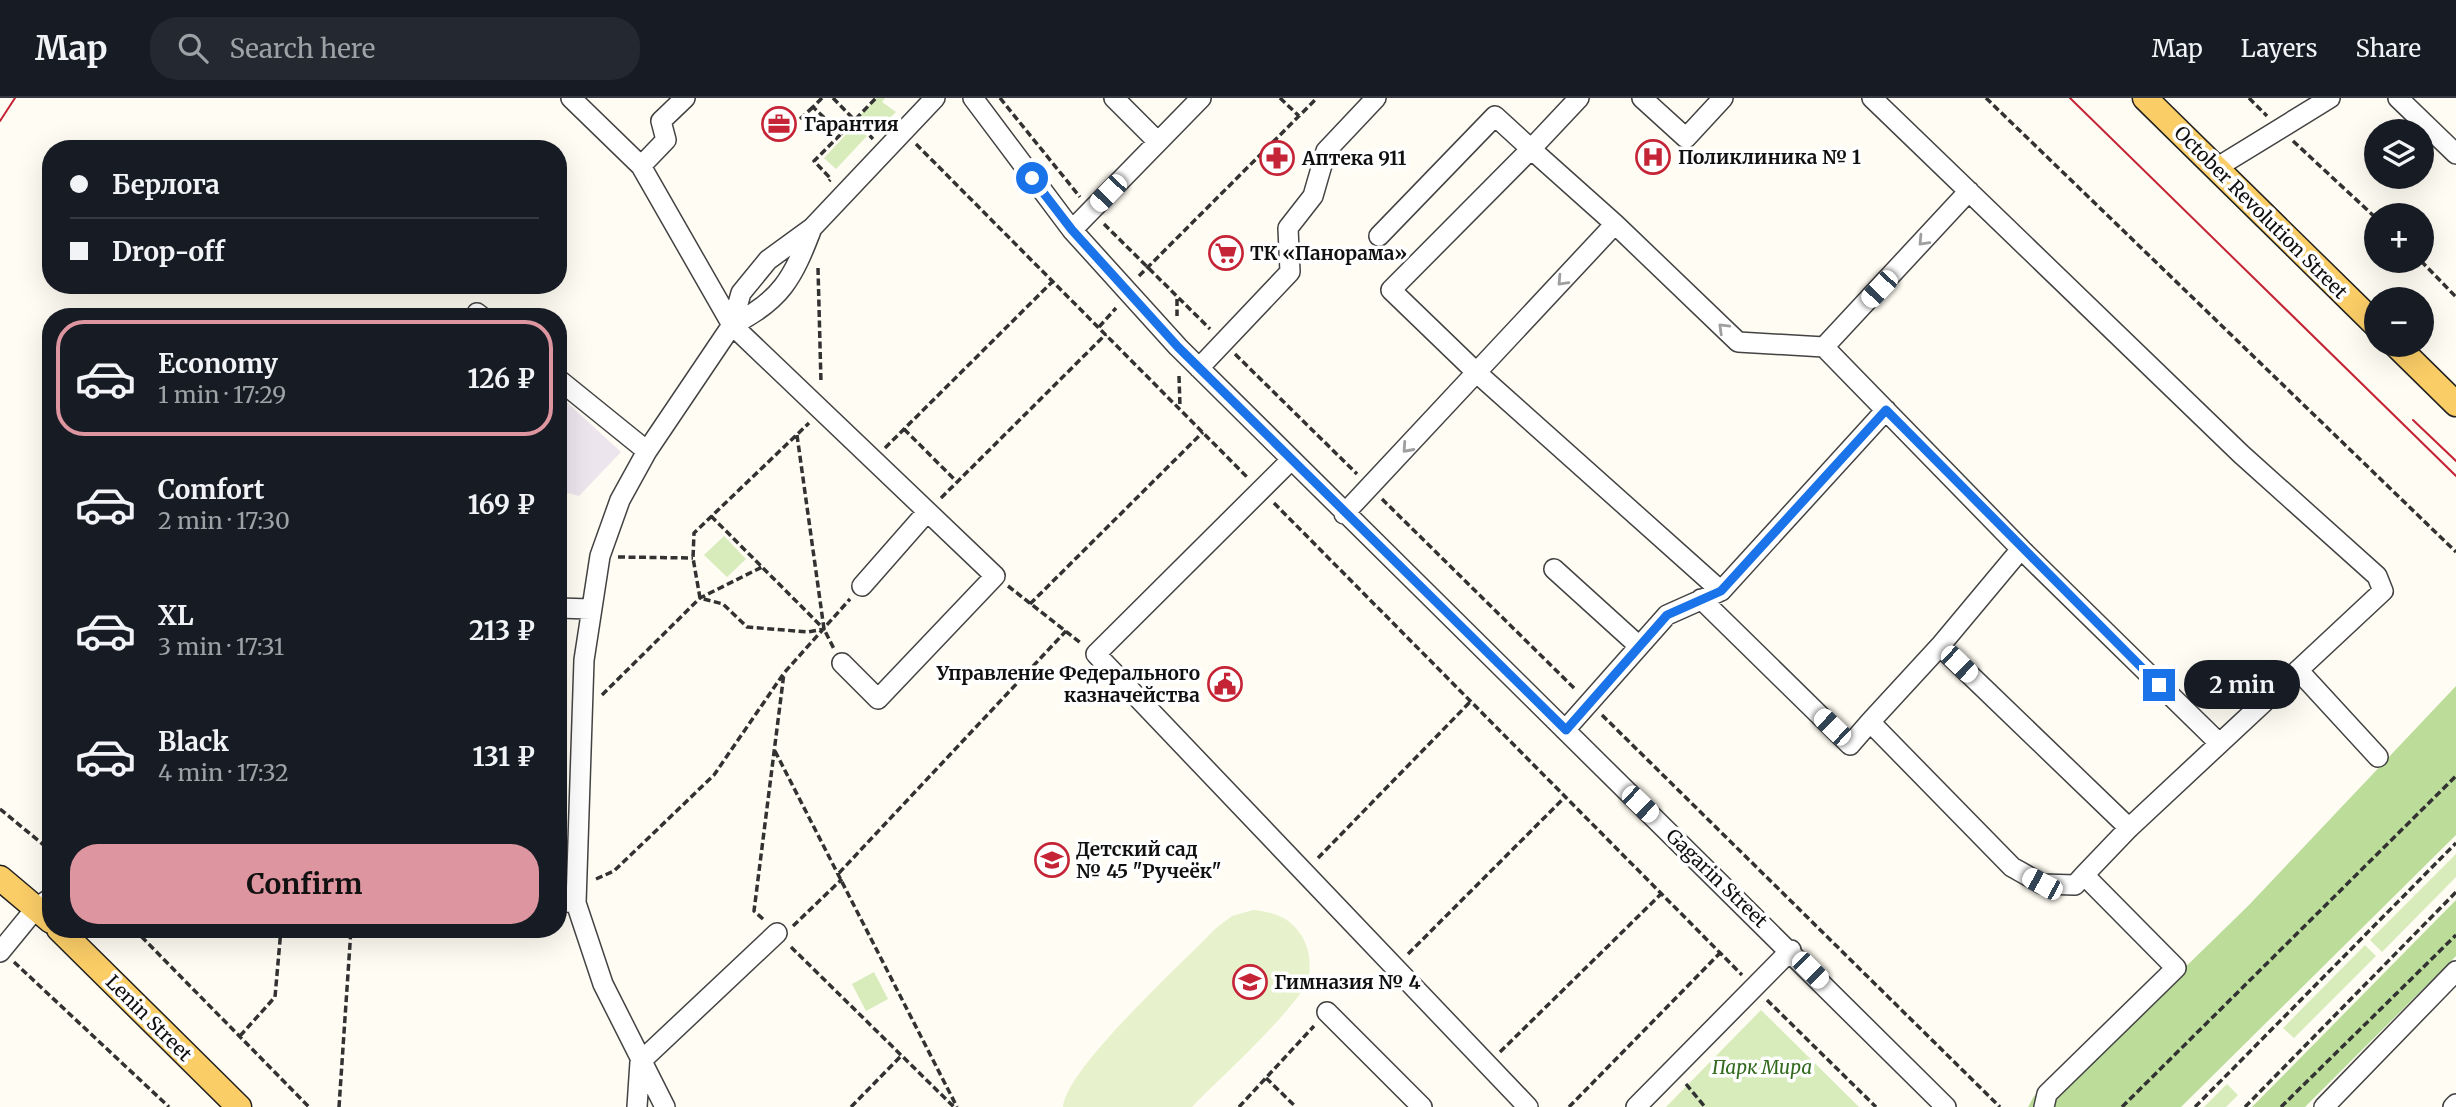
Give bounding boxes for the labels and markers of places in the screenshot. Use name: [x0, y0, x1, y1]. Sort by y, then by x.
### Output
office icon: Гарантия: [760, 105, 798, 143]
place label: Гарантия: [804, 112, 899, 136]
hospital icon: Поликлиника № 1: [1634, 138, 1672, 176]
pharmacy icon: Аптека 911: [1258, 139, 1296, 177]
place label: Поликлиника № 1: [1678, 145, 1861, 169]
place label: Аптека 911: [1301, 146, 1407, 170]
supermarket icon: ТК «Панорама»: [1207, 234, 1245, 272]
place label: ТК «Панорама»: [1250, 241, 1407, 265]
place label: Управление Федерального казначейства: [936, 661, 1200, 707]
public building icon: Управление Федерального казначейства: [1206, 665, 1244, 703]
place label: Детский сад № 45 "Ручеёк": [1076, 837, 1222, 883]
school or university icon: Детский сад № 45 "Ручеёк": [1033, 841, 1071, 879]
school or university icon: Гимназия № 4: [1231, 963, 1269, 1001]
place label: Гимназия № 4: [1274, 970, 1421, 994]

